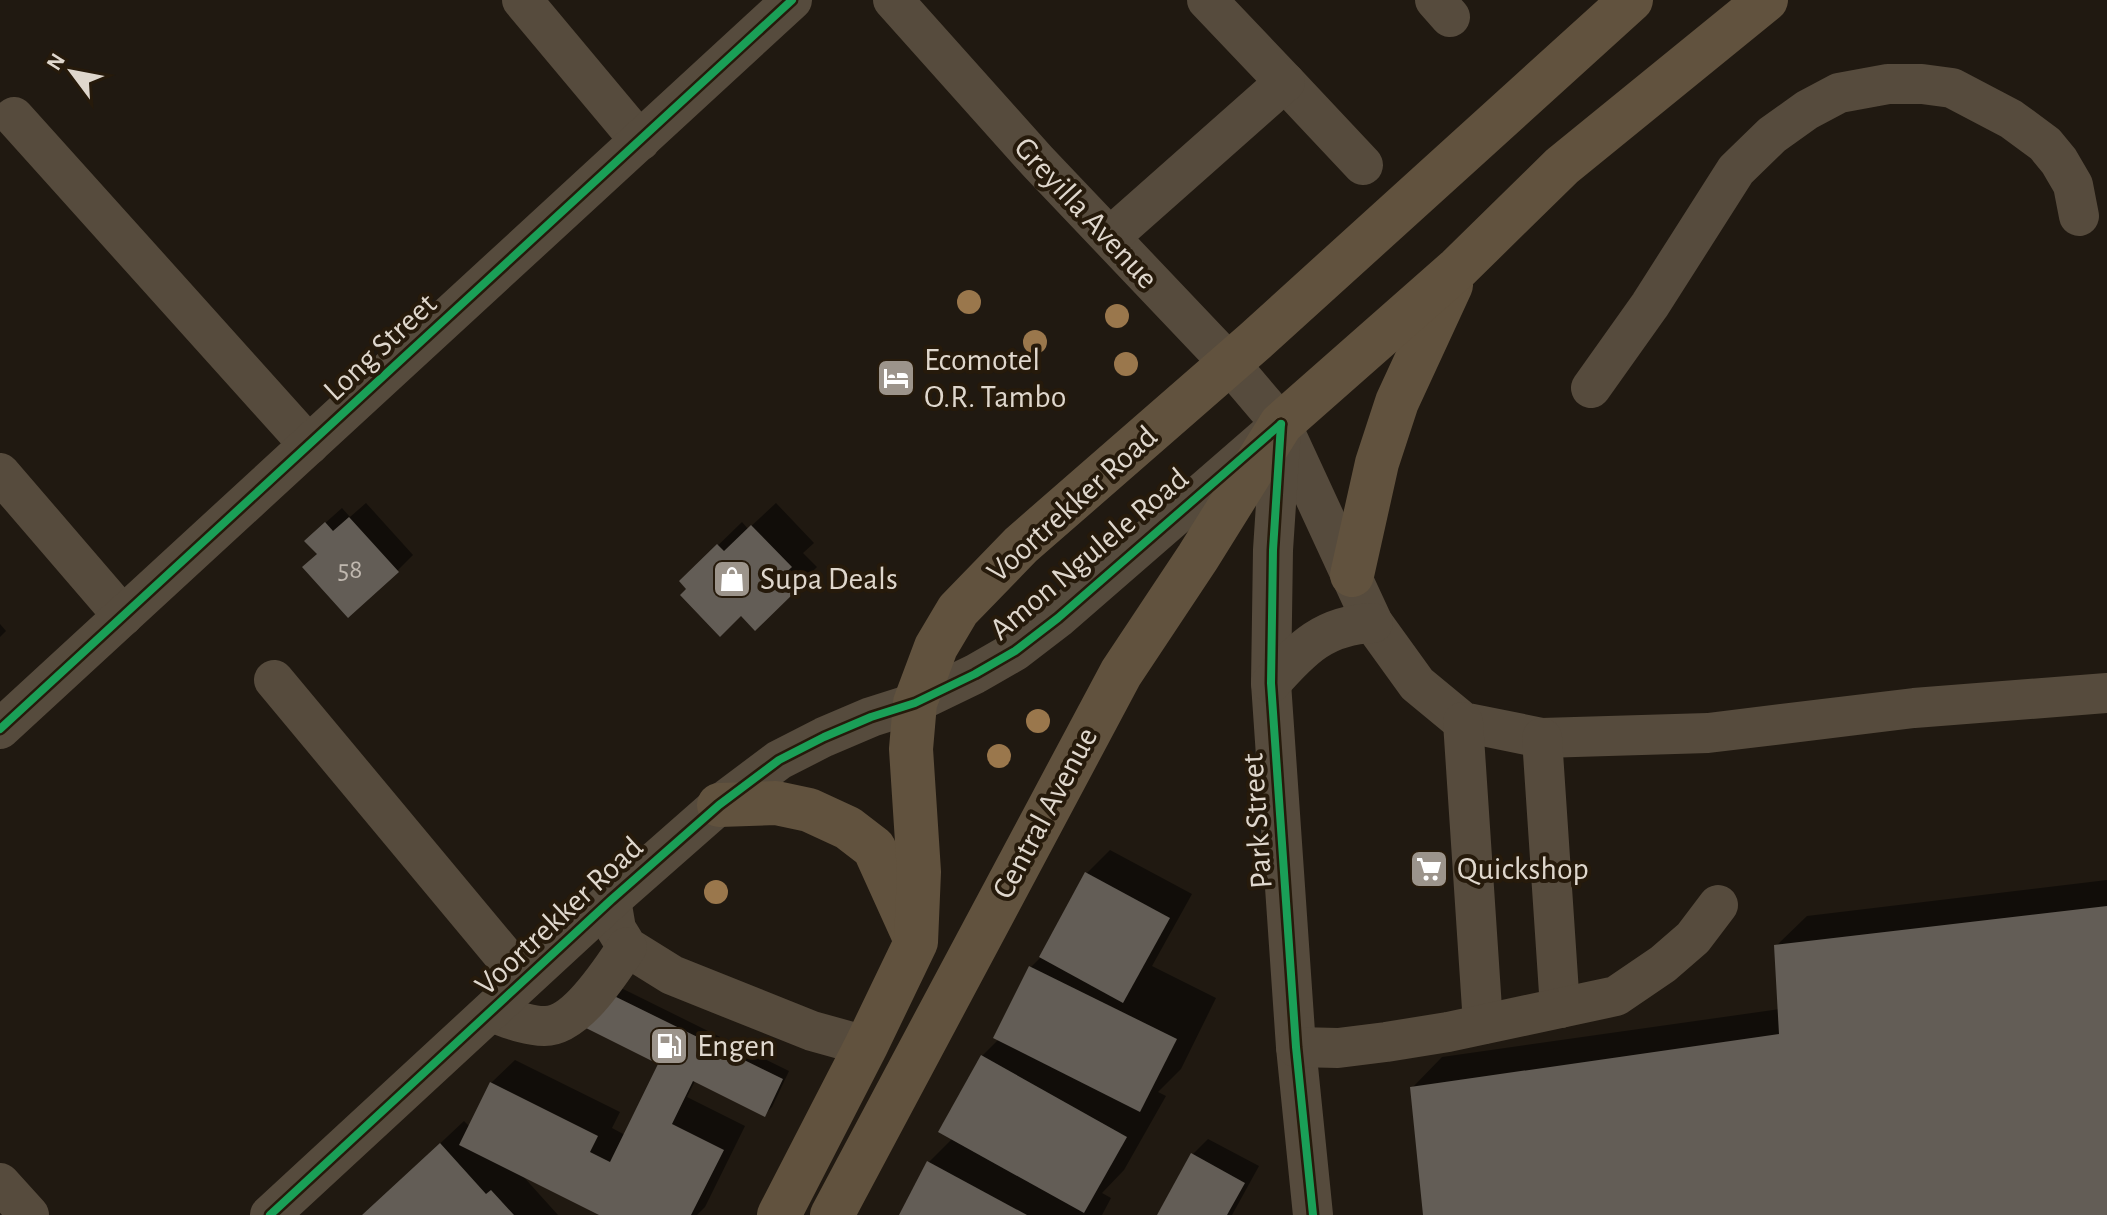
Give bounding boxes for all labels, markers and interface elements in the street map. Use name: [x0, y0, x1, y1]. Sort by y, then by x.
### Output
north arrow: [32, 32, 112, 112]
text: N: [43, 50, 69, 74]
street label: Greyilla Avenue: [1008, 131, 1164, 295]
street label: Long Street: [318, 287, 442, 407]
place label: Ecomotel O.R. Tambo: [924, 344, 1066, 413]
hotel icon: Ecomotel O.R. Tambo: [875, 357, 917, 399]
street label: Voortrekker Road: [981, 420, 1163, 588]
street label: Amon Ngulele Road: [984, 462, 1194, 646]
house number: 58: [338, 556, 362, 584]
shop icon: Supa Deals: [711, 558, 753, 600]
place label: Supa Deals: [760, 563, 898, 595]
street label: Central Avenue: [987, 722, 1103, 904]
street label: Park Street: [1236, 752, 1278, 890]
street label: Voortrekker Road: [469, 831, 649, 1001]
supermarket icon: Quickshop: [1408, 848, 1450, 890]
place label: Quickshop: [1457, 853, 1589, 885]
fuel station icon: Engen: [648, 1025, 690, 1067]
place label: Engen: [697, 1030, 775, 1062]

